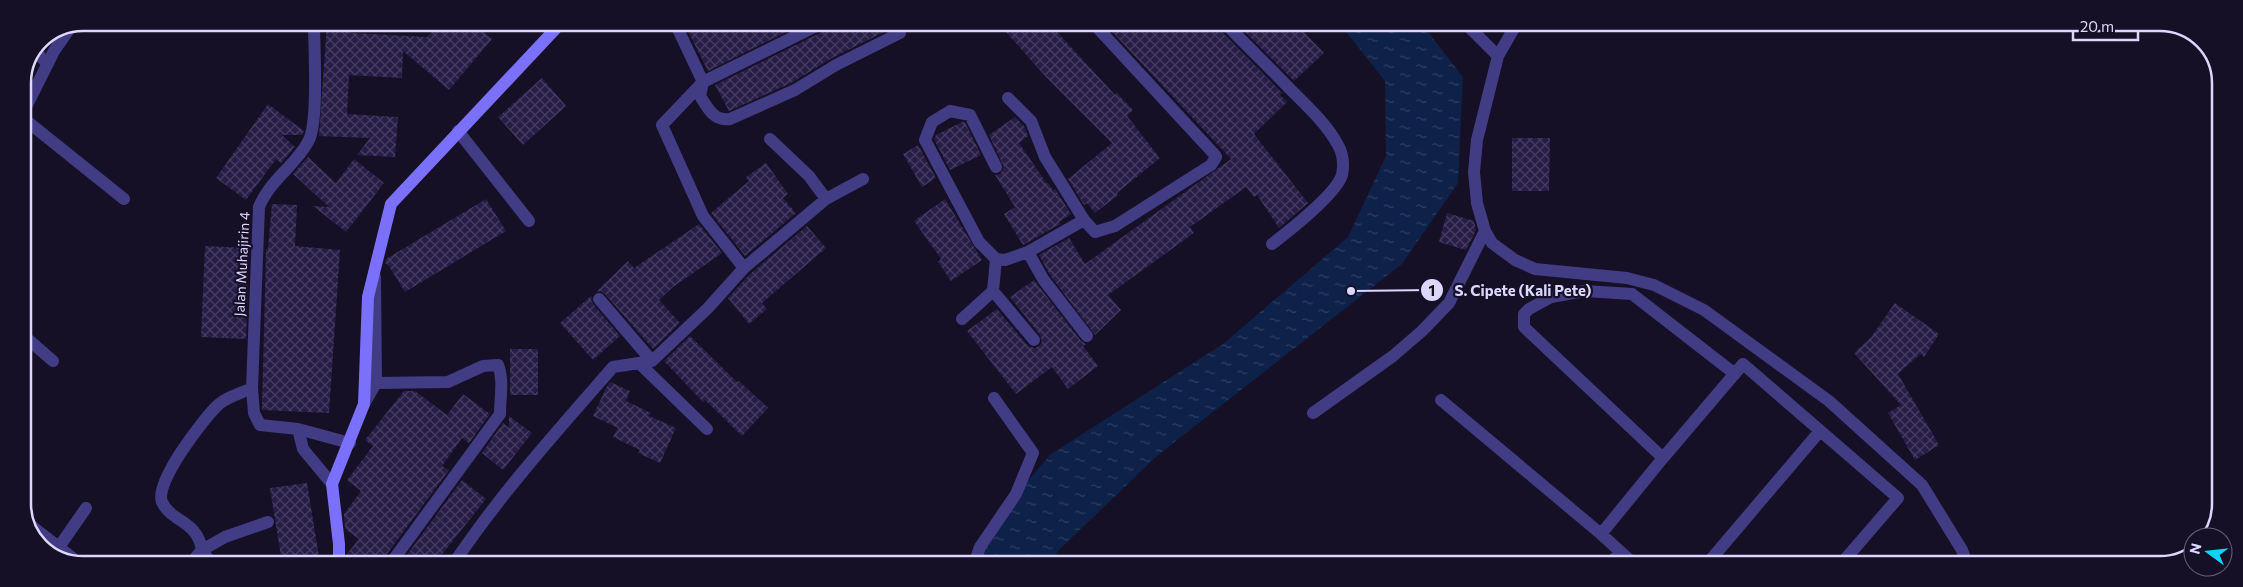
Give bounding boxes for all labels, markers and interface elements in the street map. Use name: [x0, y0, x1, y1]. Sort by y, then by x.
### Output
scale bar: [2073, 10, 2138, 42]
text: 20 m: [2080, 17, 2114, 35]
street label: Jalan Muhajirin 4: [230, 211, 253, 317]
callout: S. Cipete (Kali Pete): [1419, 275, 1601, 305]
text: 1: [1429, 281, 1435, 299]
text: S. Cipete (Kali Pete): [1455, 281, 1591, 299]
north arrow: [2183, 527, 2233, 577]
text: N: [2185, 541, 2205, 556]

